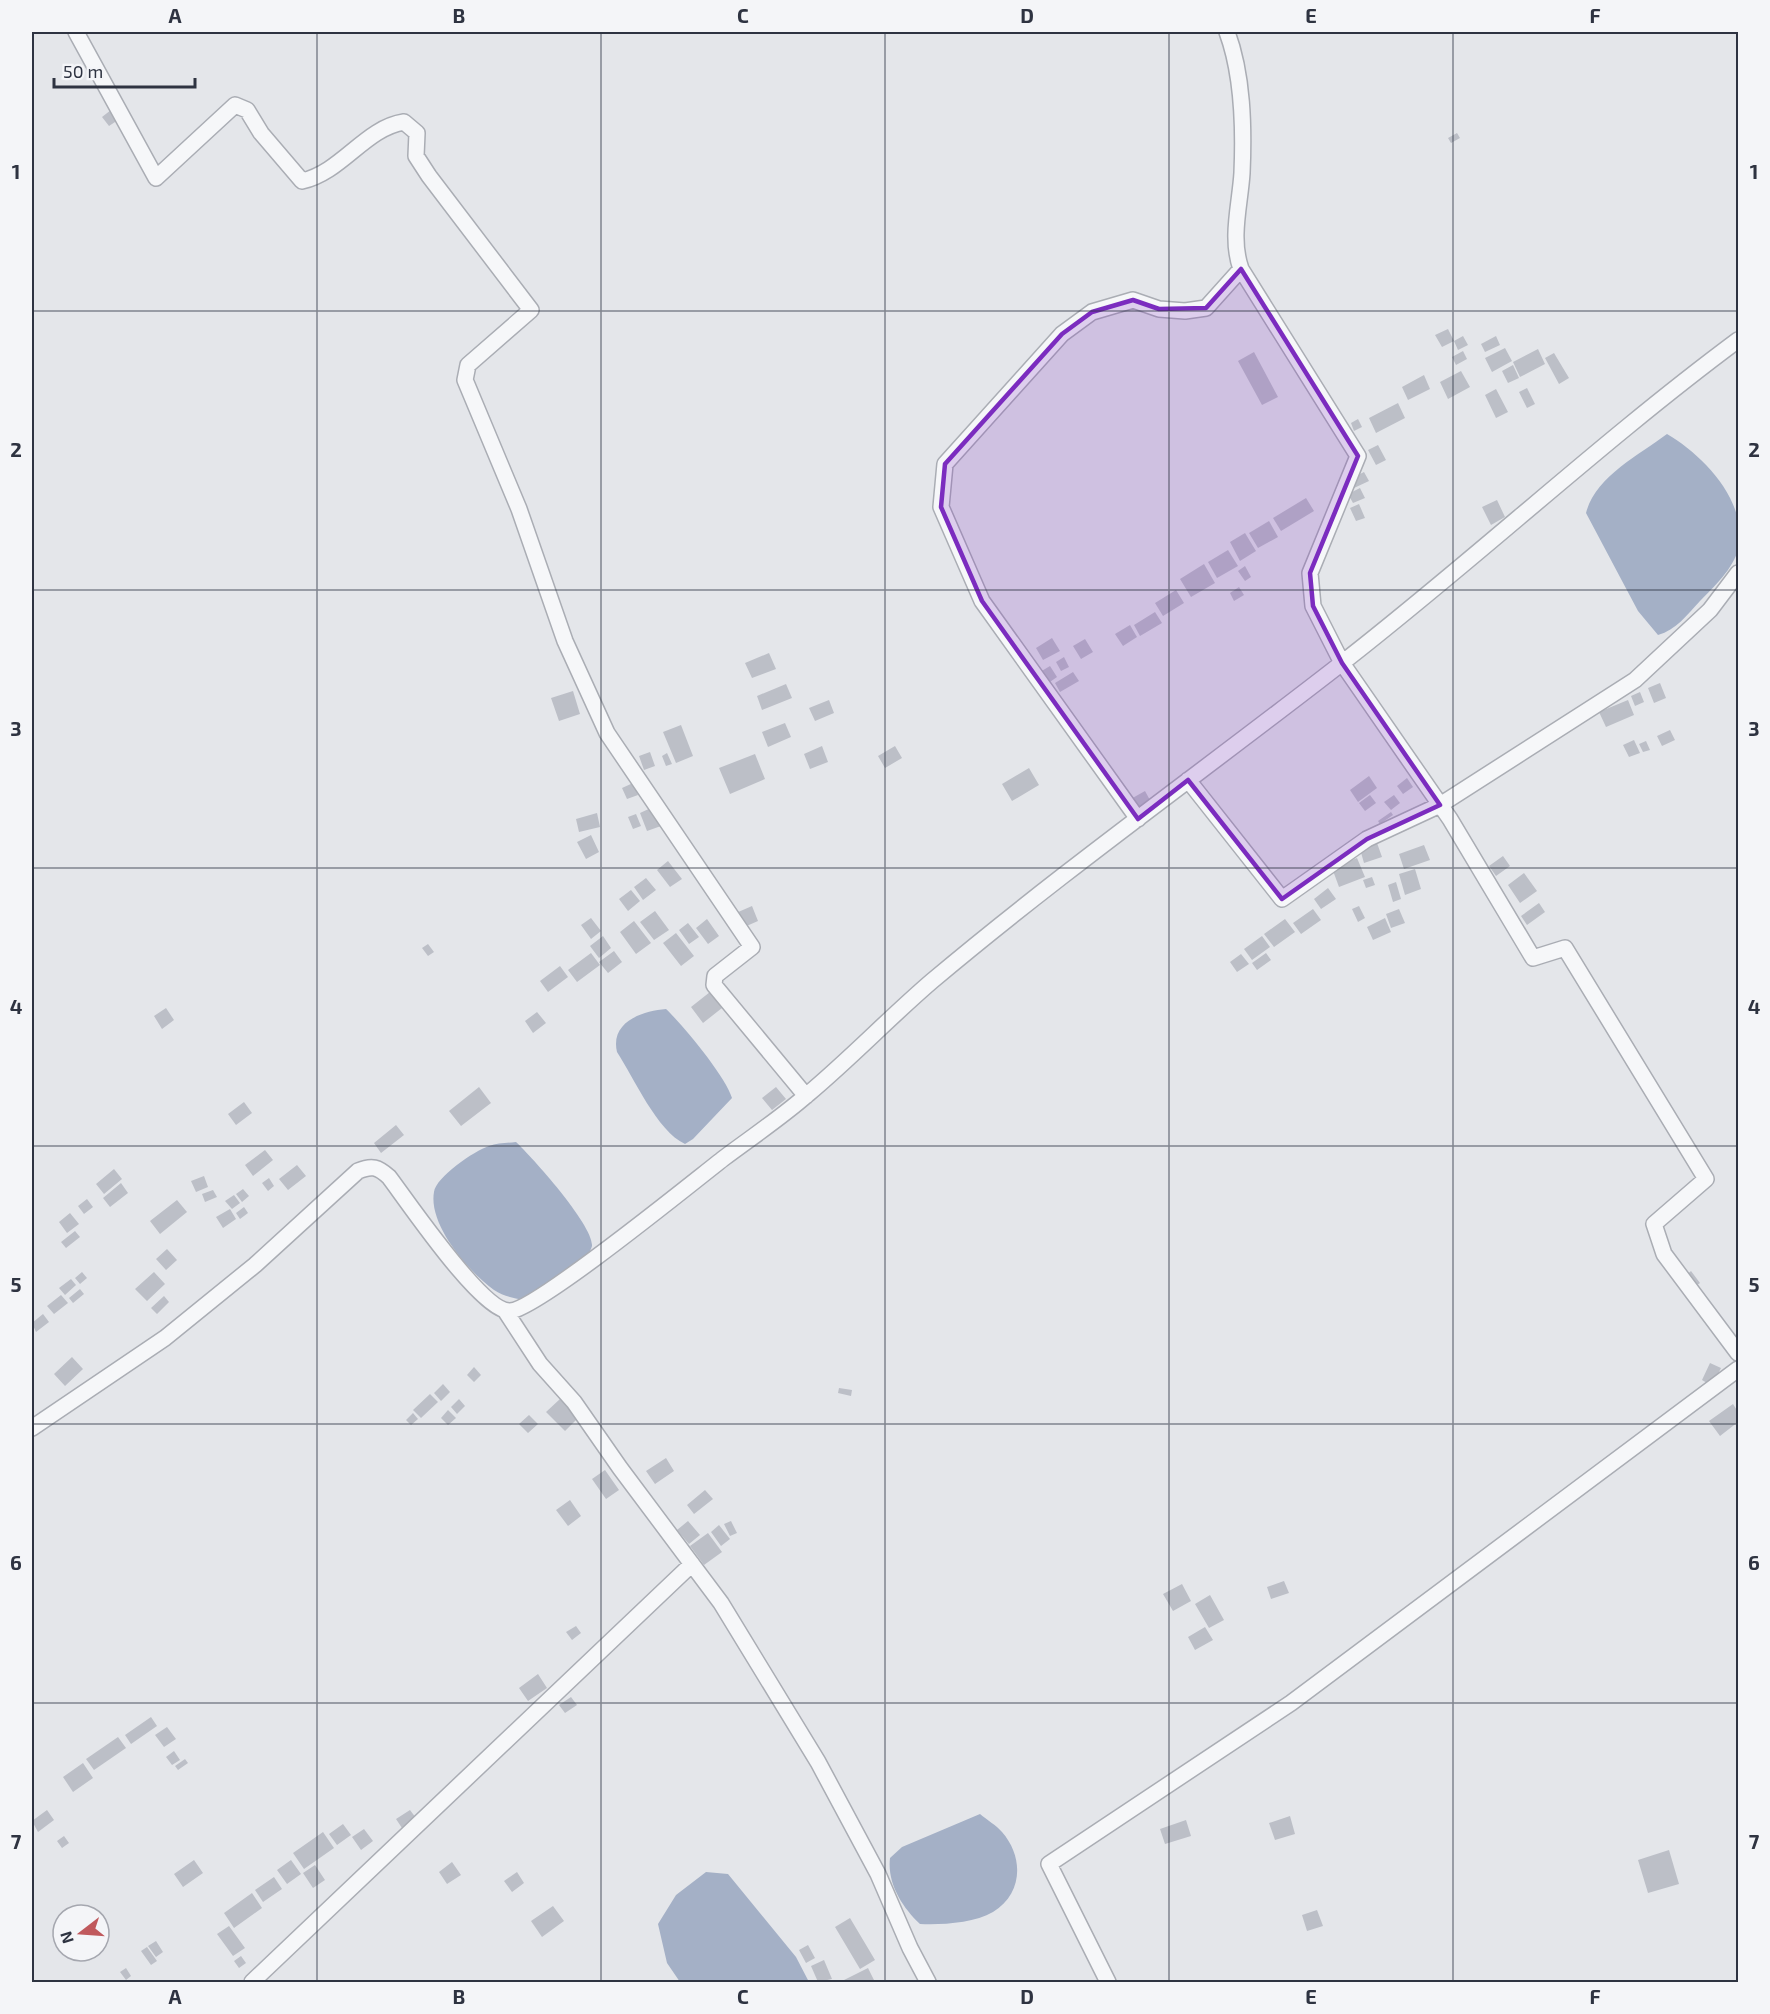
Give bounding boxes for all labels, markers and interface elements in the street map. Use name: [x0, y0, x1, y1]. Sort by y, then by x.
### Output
text: A: [168, 3, 182, 27]
text: B: [453, 3, 465, 27]
text: C: [737, 3, 749, 27]
text: D: [1020, 3, 1034, 27]
text: E: [1305, 3, 1317, 27]
text: F: [1589, 3, 1601, 27]
scale bar: [54, 51, 195, 89]
text: 50 m: [63, 60, 103, 82]
text: 1: [12, 159, 20, 183]
text: 1: [1750, 159, 1758, 183]
text: 2: [10, 437, 22, 461]
text: 2: [1748, 437, 1760, 461]
text: 3: [10, 716, 22, 740]
text: 3: [1748, 716, 1760, 740]
text: 4: [10, 994, 23, 1018]
text: 4: [1748, 994, 1761, 1018]
text: 5: [10, 1272, 22, 1296]
text: 5: [1748, 1272, 1760, 1296]
text: 6: [10, 1550, 22, 1574]
text: 6: [1748, 1550, 1760, 1574]
text: 7: [11, 1829, 22, 1853]
text: 7: [1749, 1829, 1760, 1853]
north arrow: [51, 1903, 111, 1963]
text: N: [55, 1929, 77, 1946]
text: A: [168, 1984, 182, 2008]
text: B: [453, 1984, 465, 2008]
text: C: [737, 1984, 749, 2008]
text: D: [1020, 1984, 1034, 2008]
text: E: [1305, 1984, 1317, 2008]
text: F: [1589, 1984, 1601, 2008]

